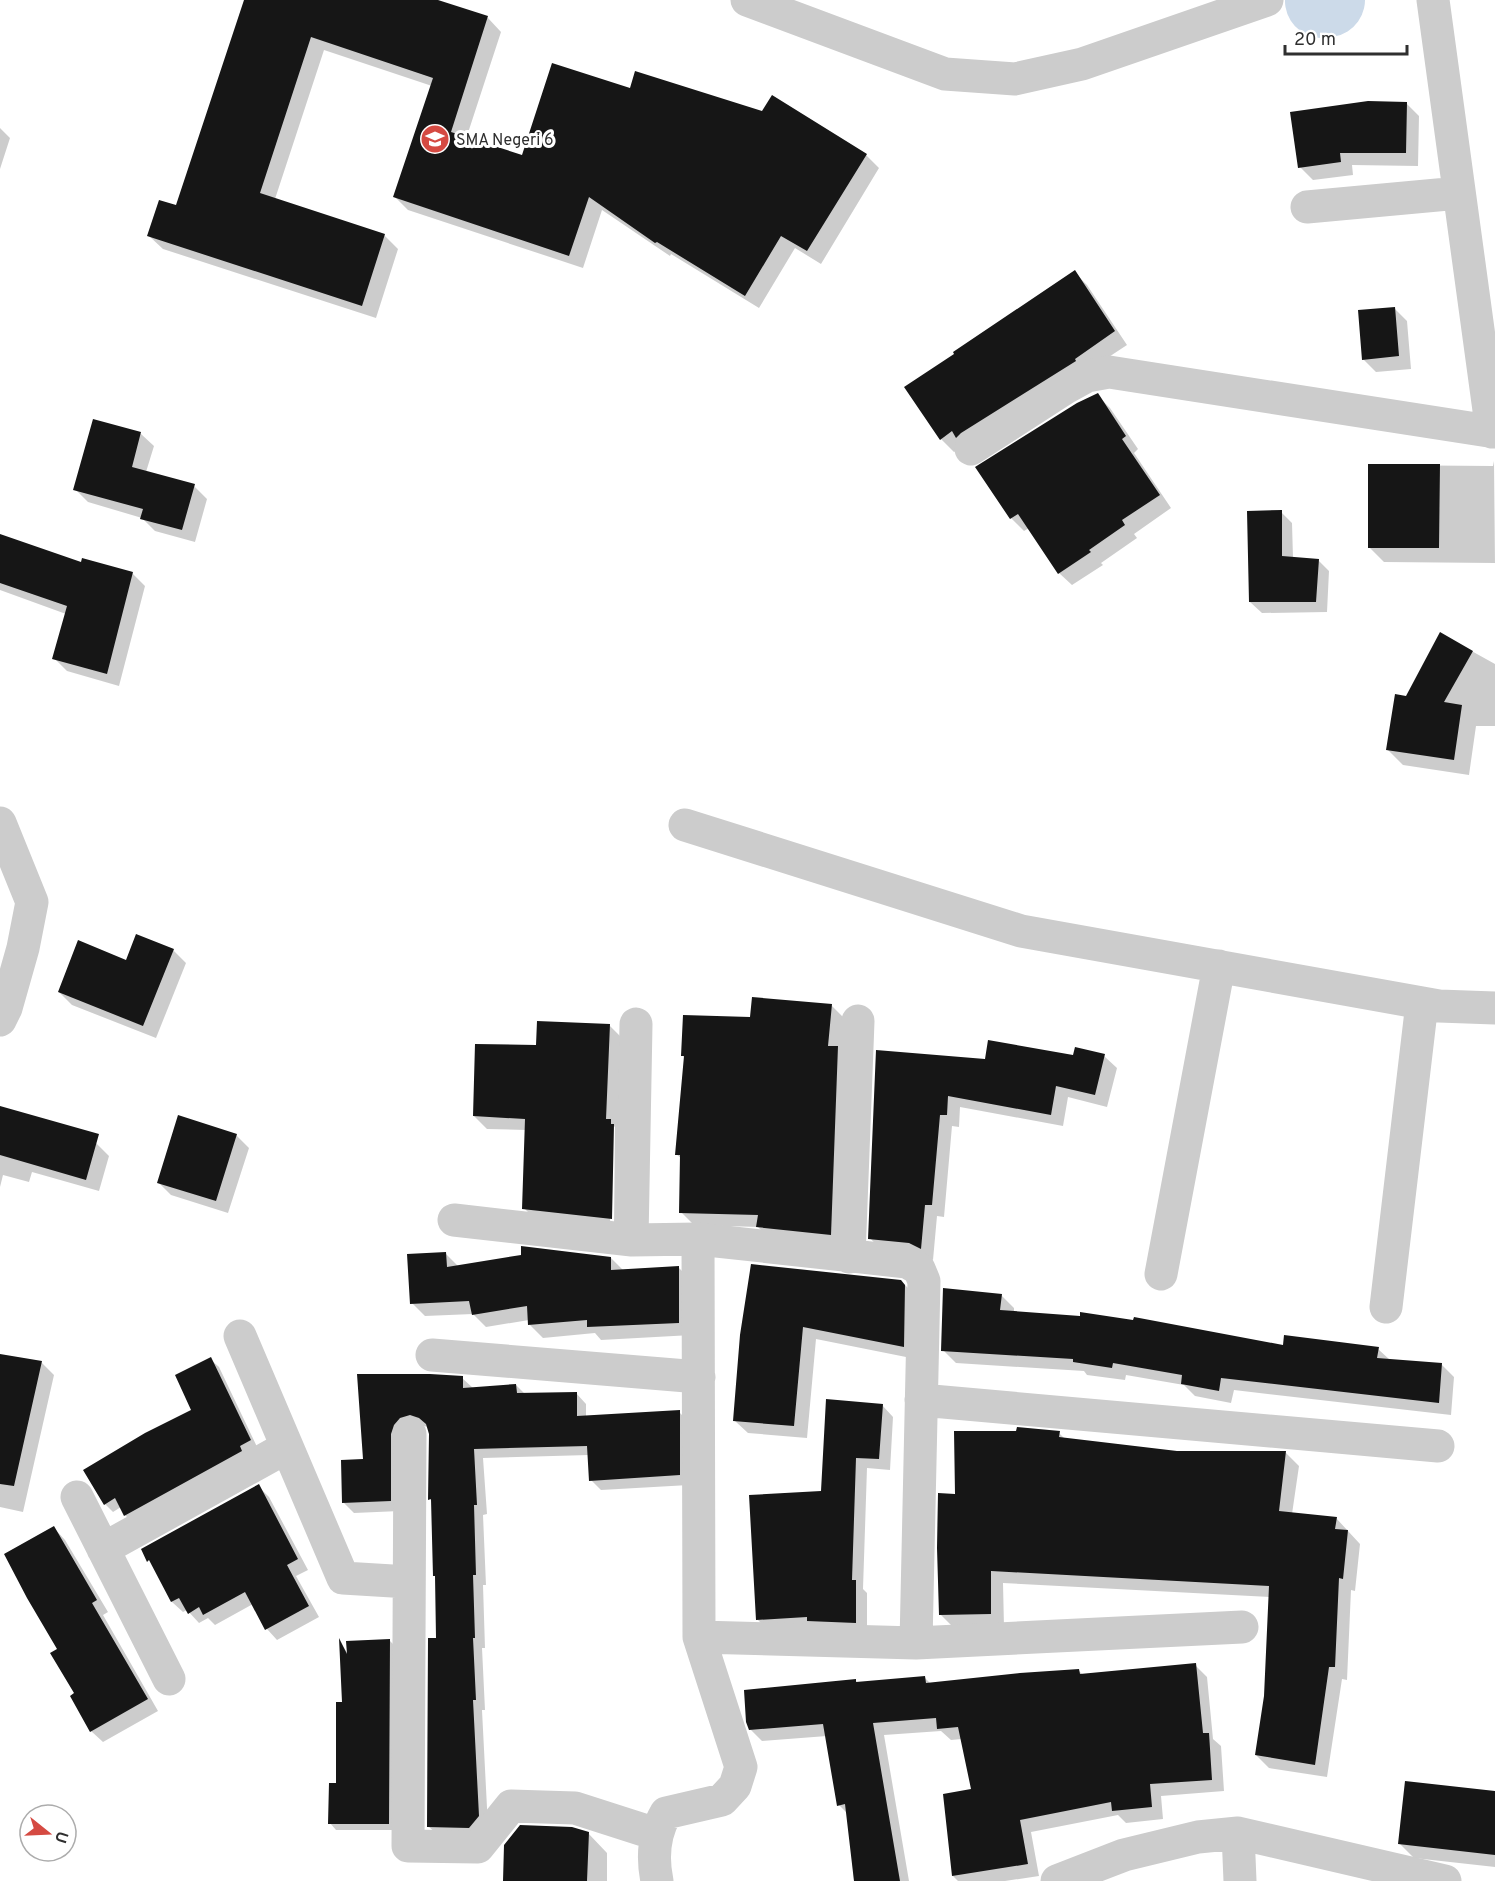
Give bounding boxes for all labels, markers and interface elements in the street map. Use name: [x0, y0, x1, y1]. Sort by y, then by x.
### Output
scale bar: [1285, 18, 1406, 56]
text: 20 m: [1294, 29, 1336, 52]
school or university icon: SMA Negeri 6: [419, 123, 451, 155]
place label: SMA Negeri 6: [456, 131, 554, 151]
north arrow: [18, 1803, 78, 1863]
text: U: [49, 1829, 72, 1846]

